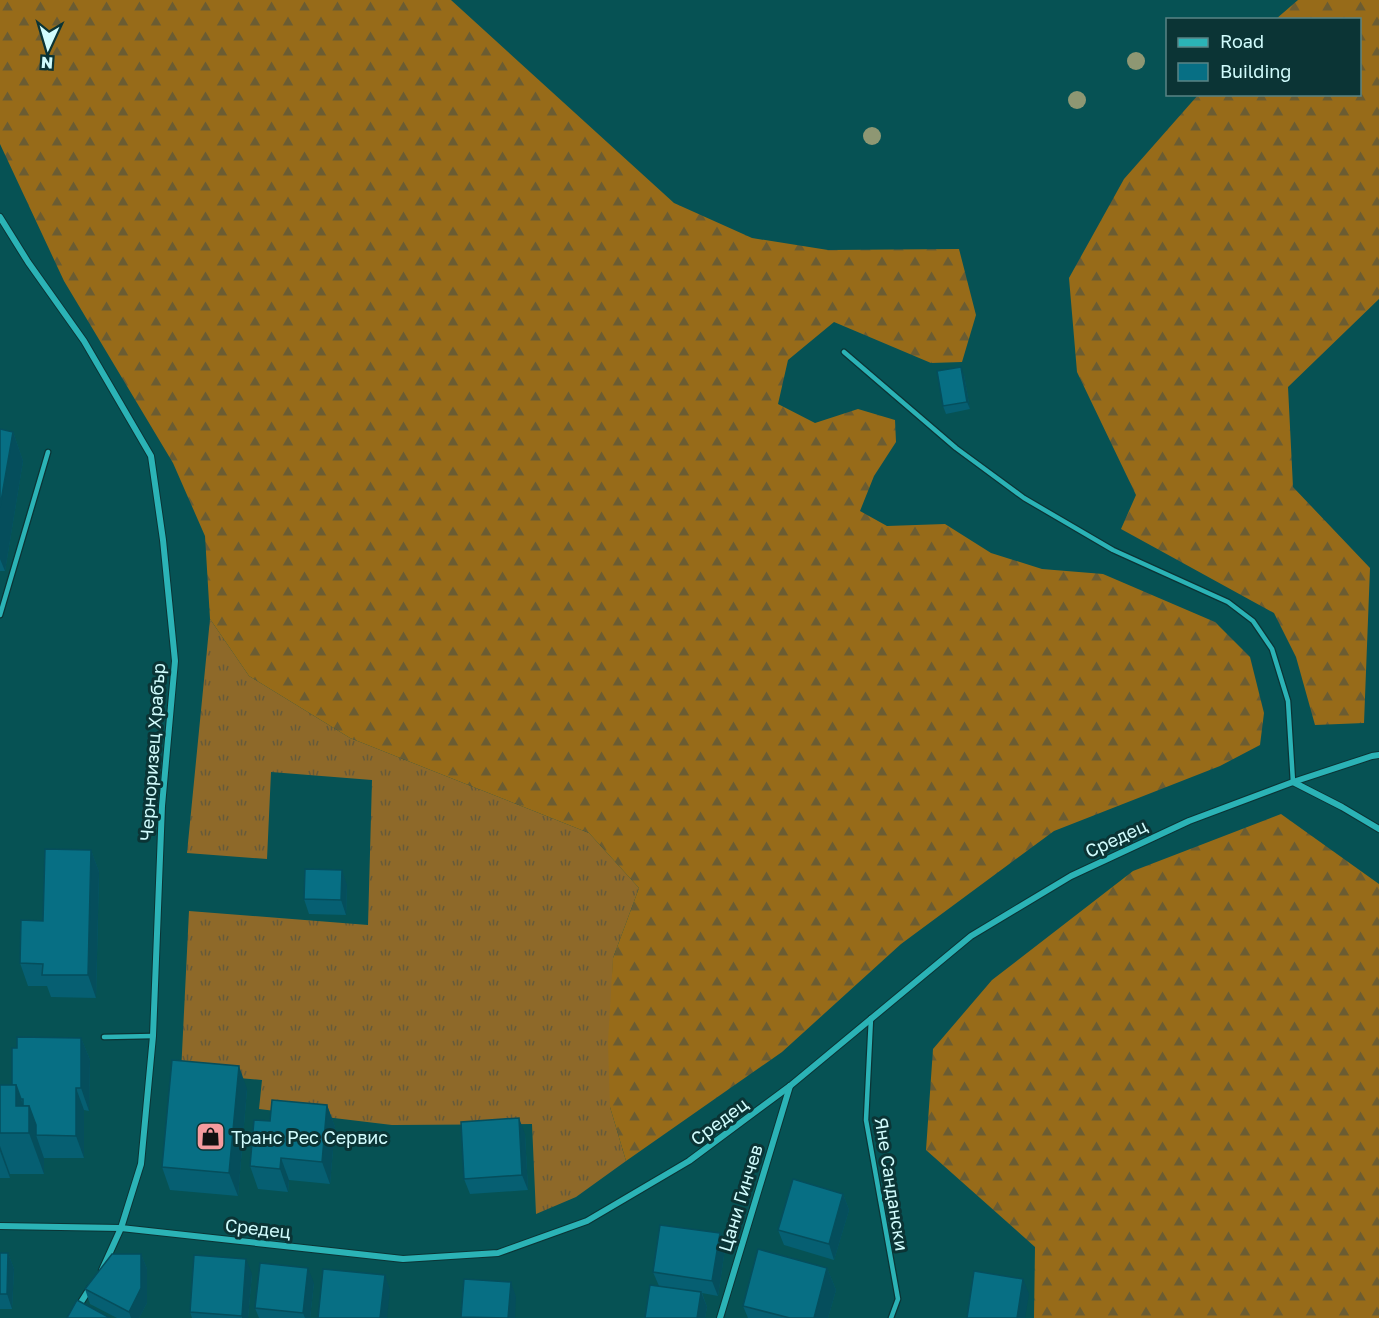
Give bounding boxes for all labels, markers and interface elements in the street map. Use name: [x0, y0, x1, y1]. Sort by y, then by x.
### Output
north arrow: [18, 18, 78, 78]
legend: [1166, 18, 1361, 96]
text: Road: [1220, 30, 1264, 52]
text: N: [40, 53, 54, 73]
text: Building: [1220, 60, 1291, 82]
street label: Черноризец Храбър: [135, 662, 169, 842]
street label: Средец: [1081, 814, 1151, 862]
street label: Средец: [686, 1092, 752, 1150]
street label: Яне Сандански: [871, 1116, 913, 1252]
shop icon: Транс Рес Сервис: [194, 1121, 226, 1153]
place label: Транс Рес Сервис: [231, 1126, 388, 1148]
street label: Цани Гинчев: [713, 1142, 767, 1254]
street label: Средец: [224, 1214, 292, 1242]

